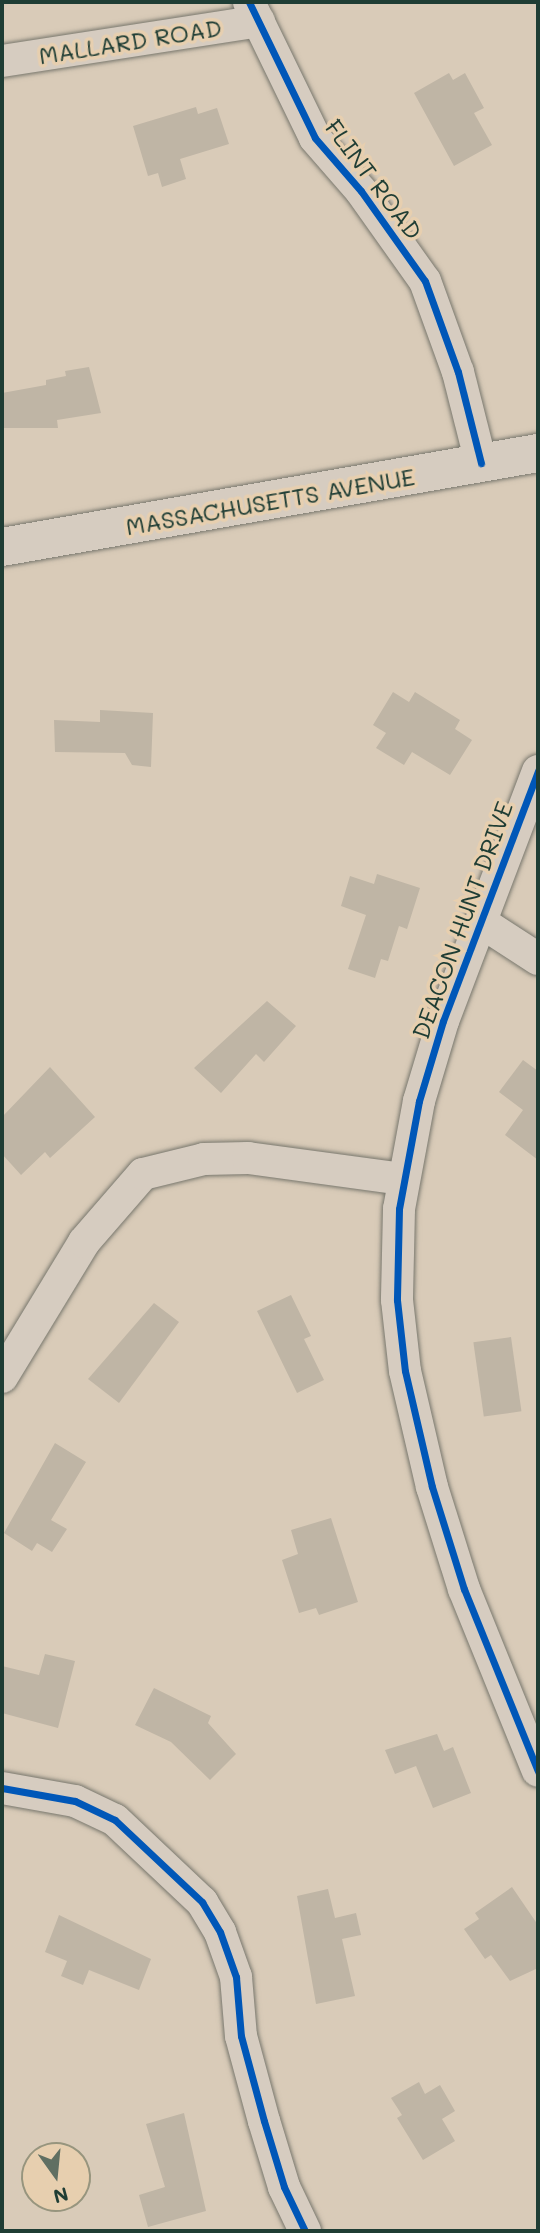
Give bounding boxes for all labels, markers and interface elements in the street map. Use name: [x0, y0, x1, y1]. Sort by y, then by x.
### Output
street label: MALLARD ROAD: [37, 12, 223, 70]
street label: FLINT ROAD: [320, 113, 428, 245]
street label: MASSACHUSETTS AVENUE: [123, 461, 417, 541]
street label: DEACON HUNT DRIVE: [406, 797, 518, 1043]
north arrow: [21, 2142, 91, 2212]
text: N: [51, 2182, 71, 2210]

